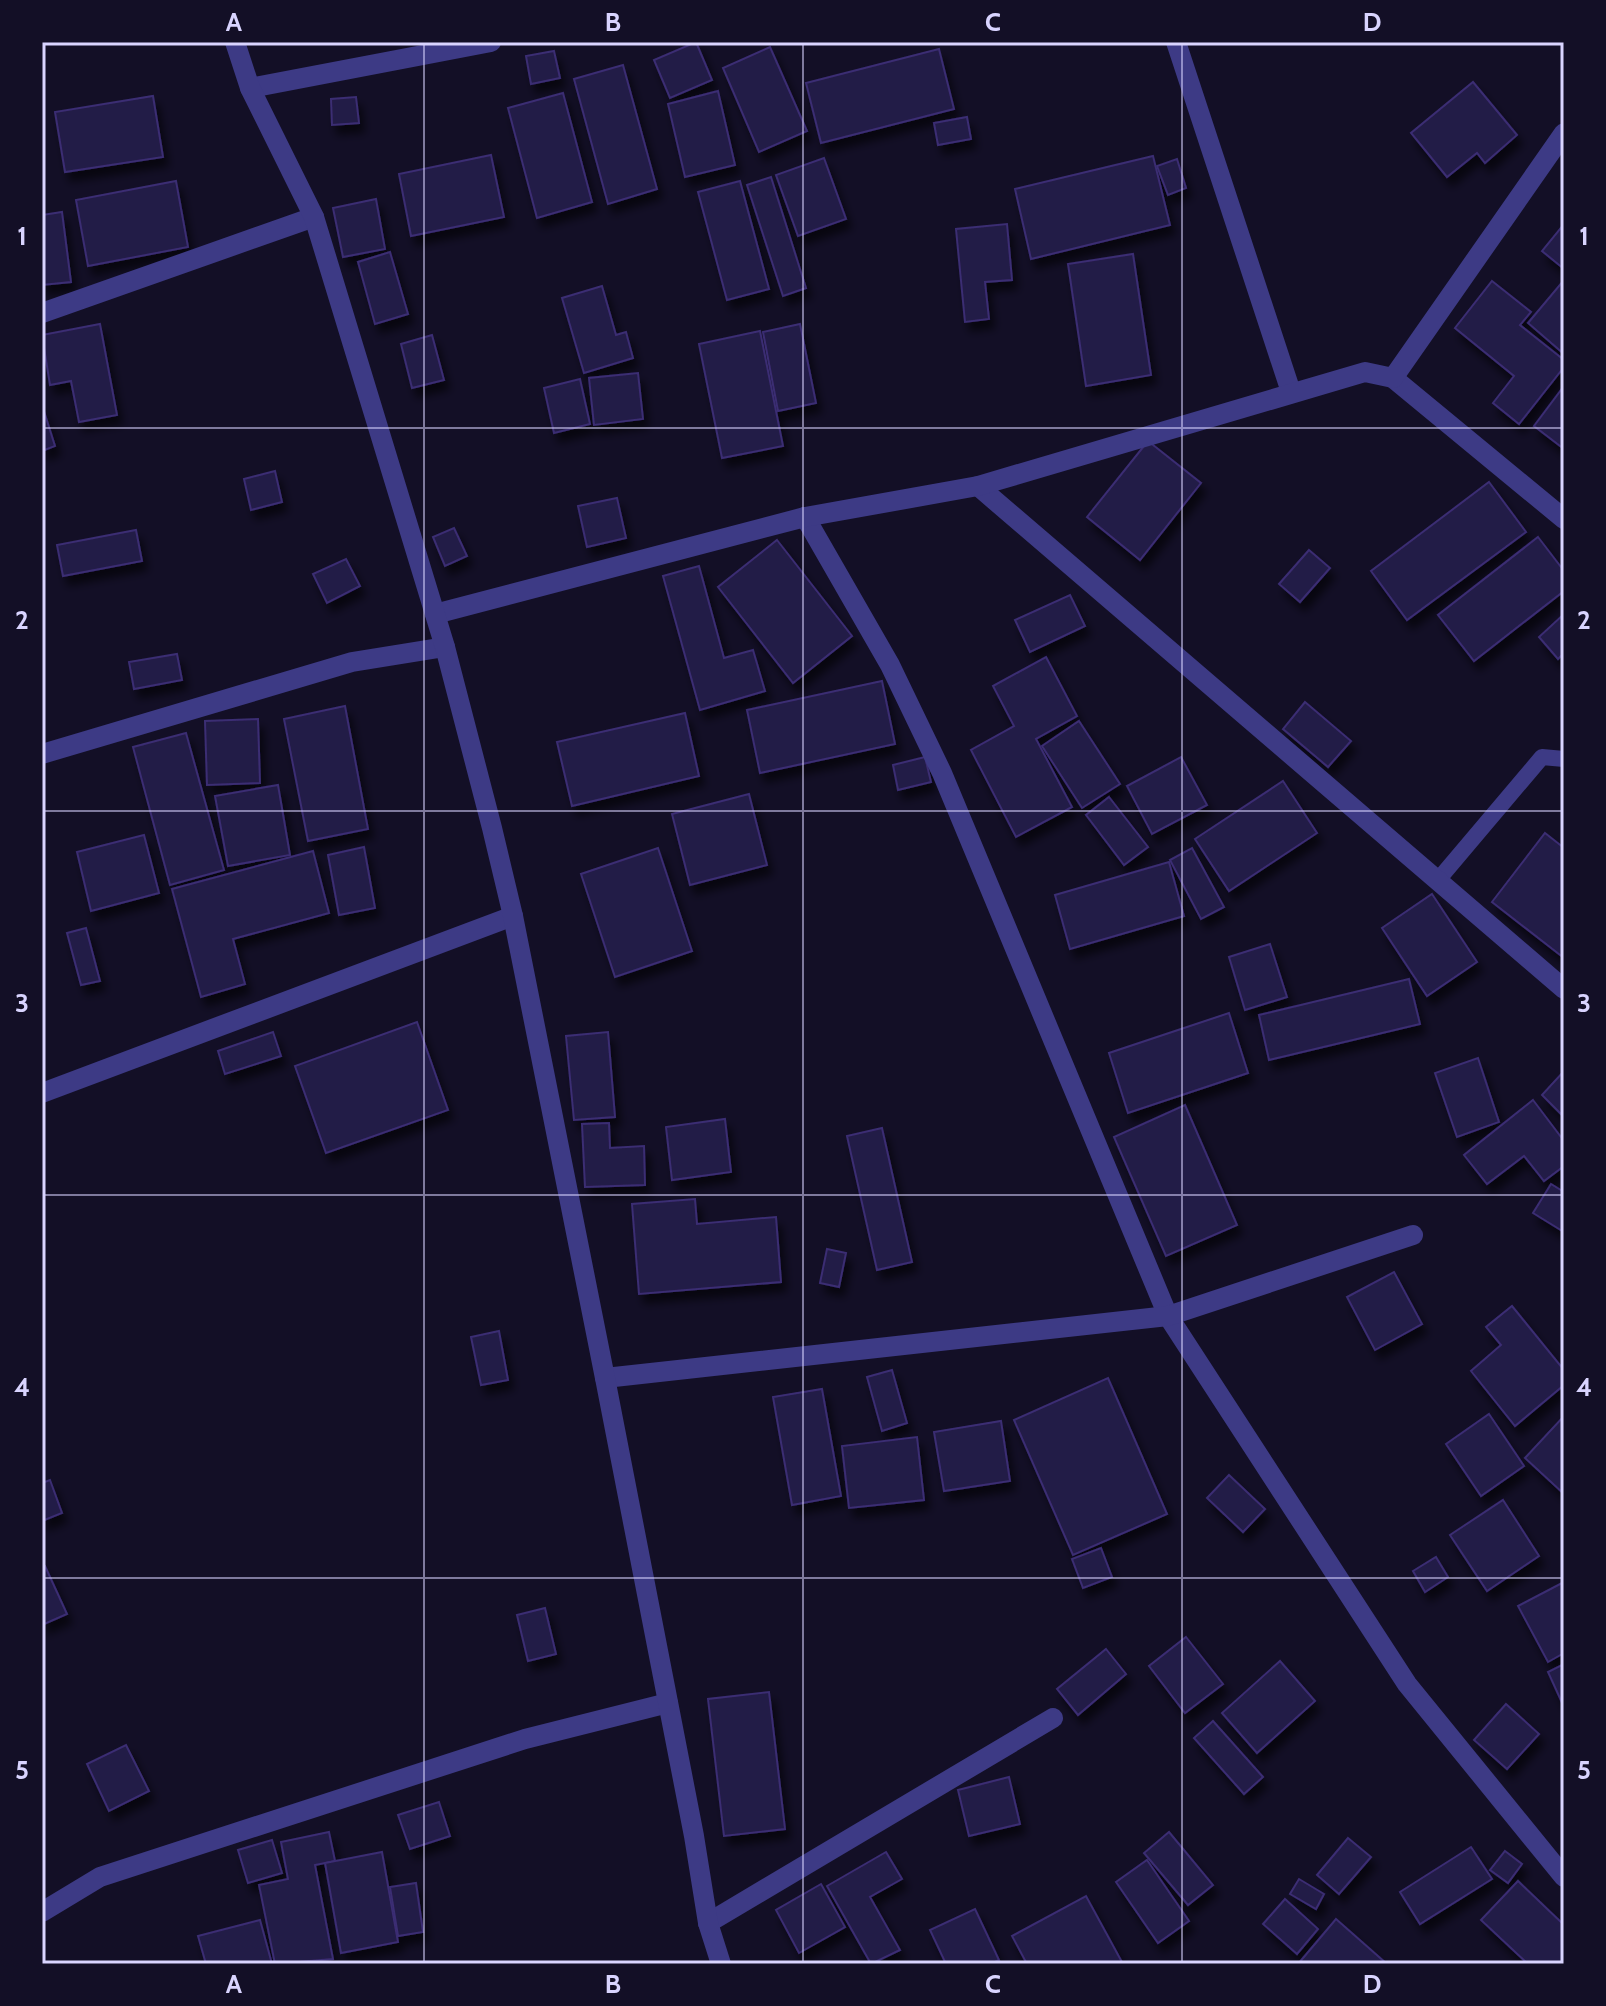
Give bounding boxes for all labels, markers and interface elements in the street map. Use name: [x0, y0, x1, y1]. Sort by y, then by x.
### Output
text: A: [226, 6, 243, 38]
text: B: [605, 6, 621, 38]
text: C: [985, 6, 1001, 38]
text: D: [1363, 6, 1381, 38]
text: 1: [17, 220, 27, 252]
text: 1: [1579, 220, 1589, 252]
text: 2: [15, 604, 29, 636]
text: 2: [1577, 604, 1591, 636]
text: 3: [15, 987, 29, 1019]
text: 3: [1577, 987, 1591, 1019]
text: 4: [14, 1371, 30, 1403]
text: 4: [1576, 1371, 1592, 1403]
text: 5: [15, 1754, 29, 1786]
text: 5: [1577, 1754, 1591, 1786]
text: A: [226, 1968, 243, 2000]
text: B: [605, 1968, 621, 2000]
text: C: [985, 1968, 1001, 2000]
text: D: [1363, 1968, 1381, 2000]

